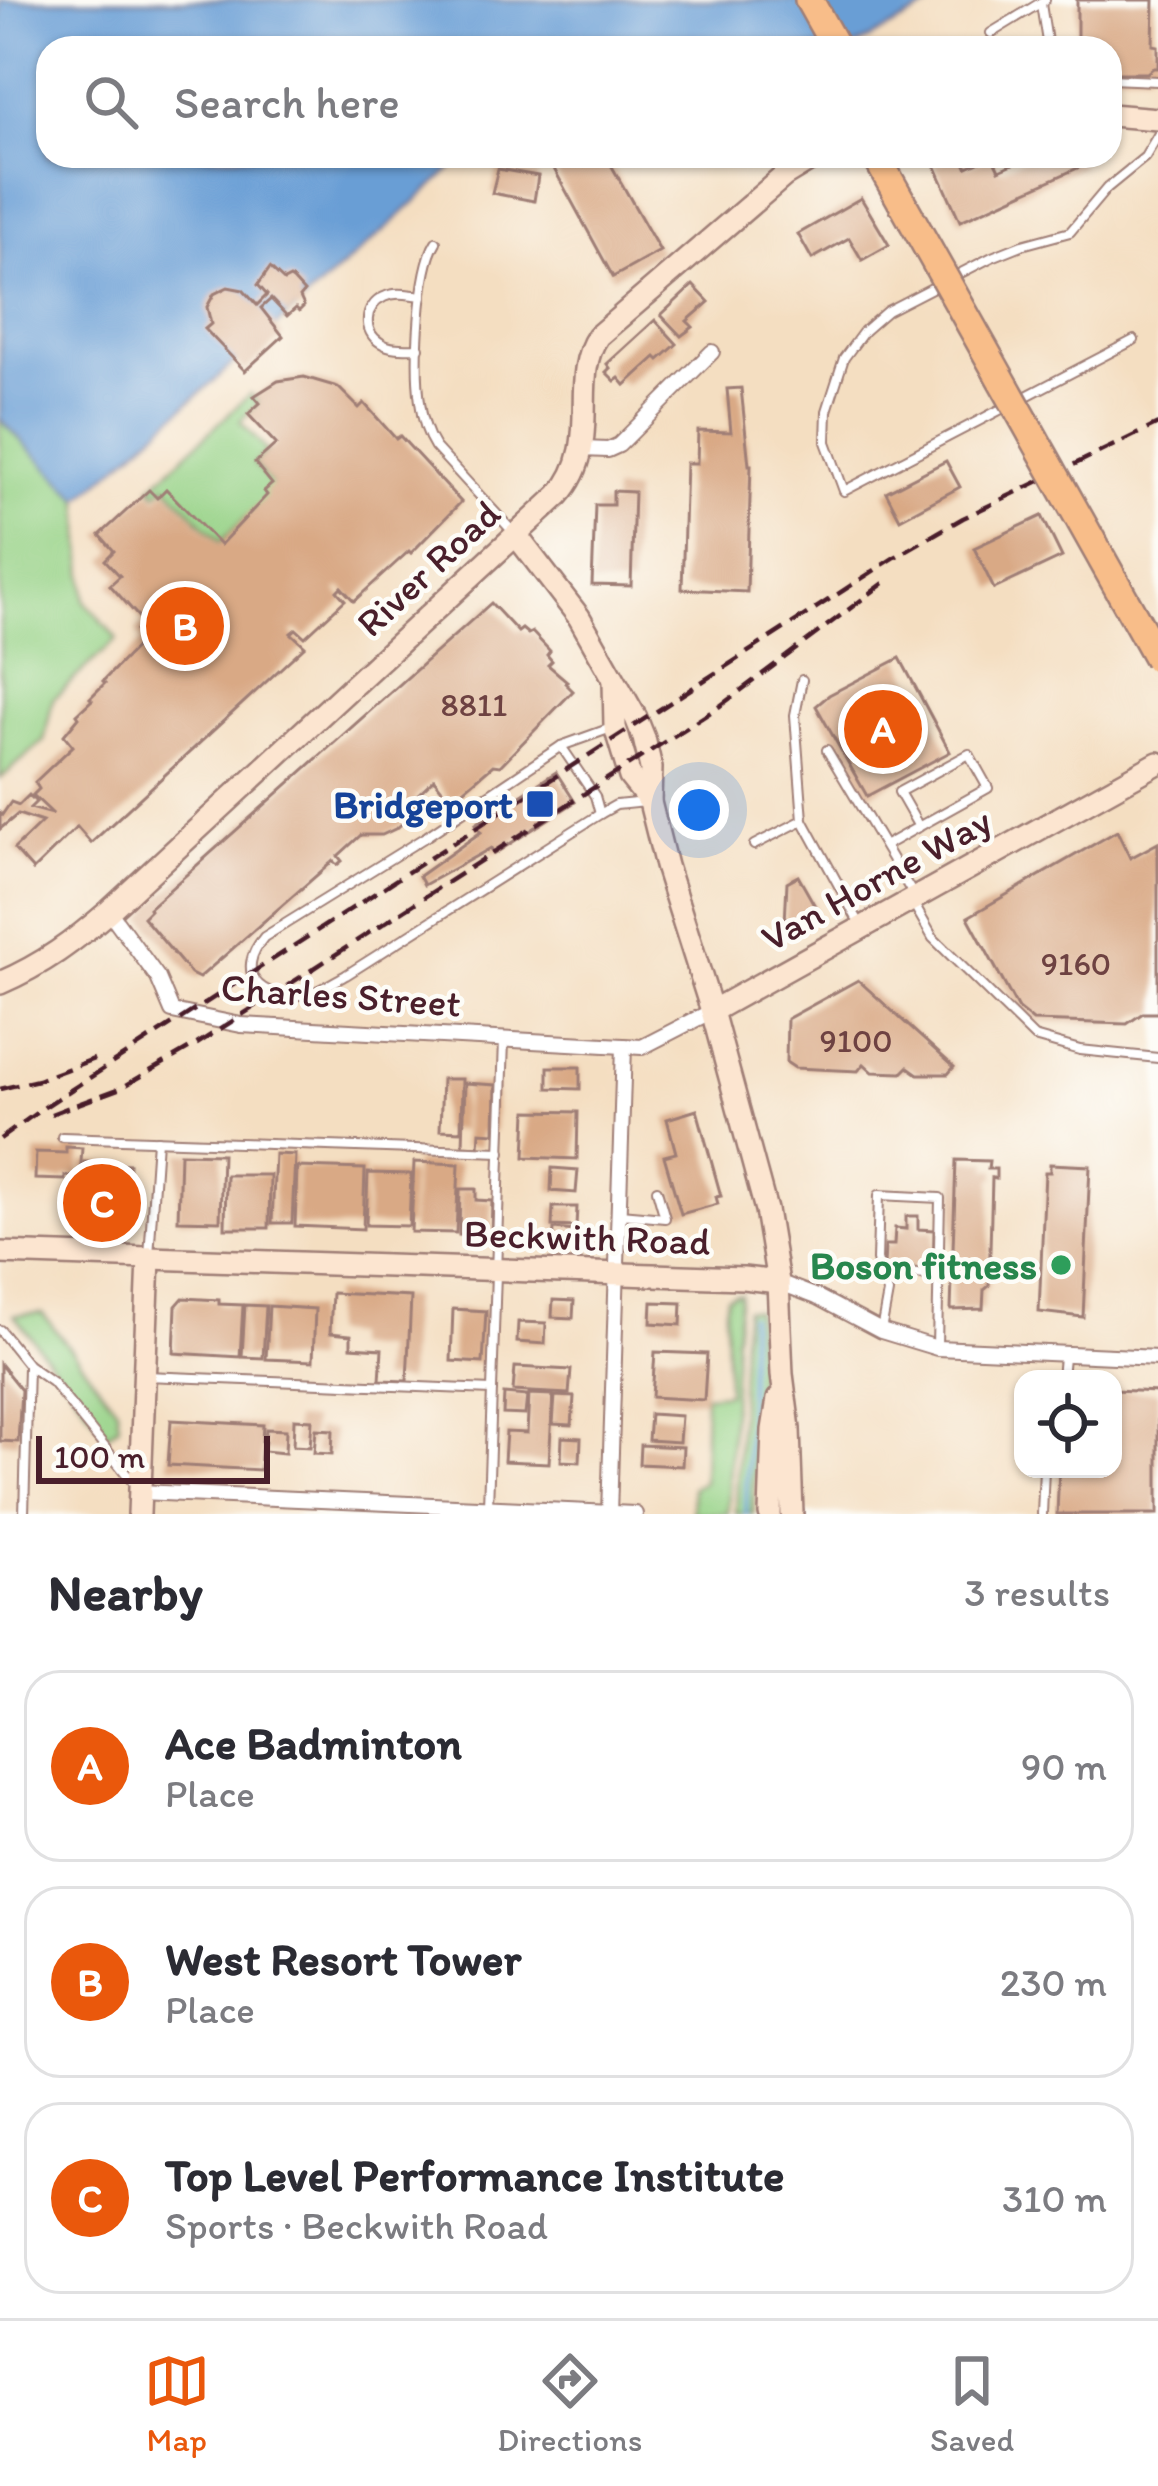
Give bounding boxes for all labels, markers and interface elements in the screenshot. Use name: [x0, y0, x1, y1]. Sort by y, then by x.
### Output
search box: [36, 36, 1122, 168]
icon: search: [78, 69, 144, 135]
text: Search here: [174, 75, 400, 129]
street label: River Road: [346, 490, 510, 646]
pin: B: [146, 581, 224, 671]
pin: A: [844, 684, 922, 774]
house number: 8811: [441, 685, 507, 724]
your location: [669, 780, 729, 840]
place label: Bridgeport: [333, 781, 513, 828]
marker: Bridgeport: [524, 788, 556, 820]
street label: Van Horne Way: [753, 797, 999, 961]
house number: 9160: [1041, 944, 1111, 983]
street label: Charles Street: [219, 963, 463, 1027]
house number: 9100: [819, 1021, 893, 1060]
pin: C: [63, 1158, 141, 1248]
street label: Beckwith Road: [463, 1209, 711, 1265]
place label: Boson fitness: [810, 1242, 1037, 1289]
marker: Boson fitness: [1048, 1252, 1074, 1278]
map controls: [1014, 1370, 1122, 1478]
button: locate: [1014, 1370, 1122, 1478]
scale bar: [36, 1430, 270, 1483]
text: 100 m: [54, 1437, 145, 1476]
text: Nearby: [48, 1562, 203, 1623]
text: 3 results: [964, 1569, 1110, 1616]
text: Ace Badminton: [165, 1716, 462, 1770]
text: A: [78, 1743, 102, 1790]
text: 90 m: [1021, 1743, 1107, 1790]
text: Place: [165, 1770, 255, 1817]
text: West Resort Tower: [165, 1932, 521, 1986]
text: B: [77, 1959, 103, 2006]
text: 230 m: [1000, 1959, 1107, 2006]
text: Place: [165, 1986, 255, 2033]
text: Top Level Performance Institute: [165, 2148, 784, 2202]
text: C: [77, 2175, 103, 2222]
text: 310 m: [1002, 2175, 1107, 2222]
text: Sports · Beckwith Road: [165, 2202, 548, 2249]
tab: Map: [144, 2348, 210, 2459]
tab: Directions: [497, 2348, 642, 2459]
tab: Saved: [930, 2348, 1014, 2459]

